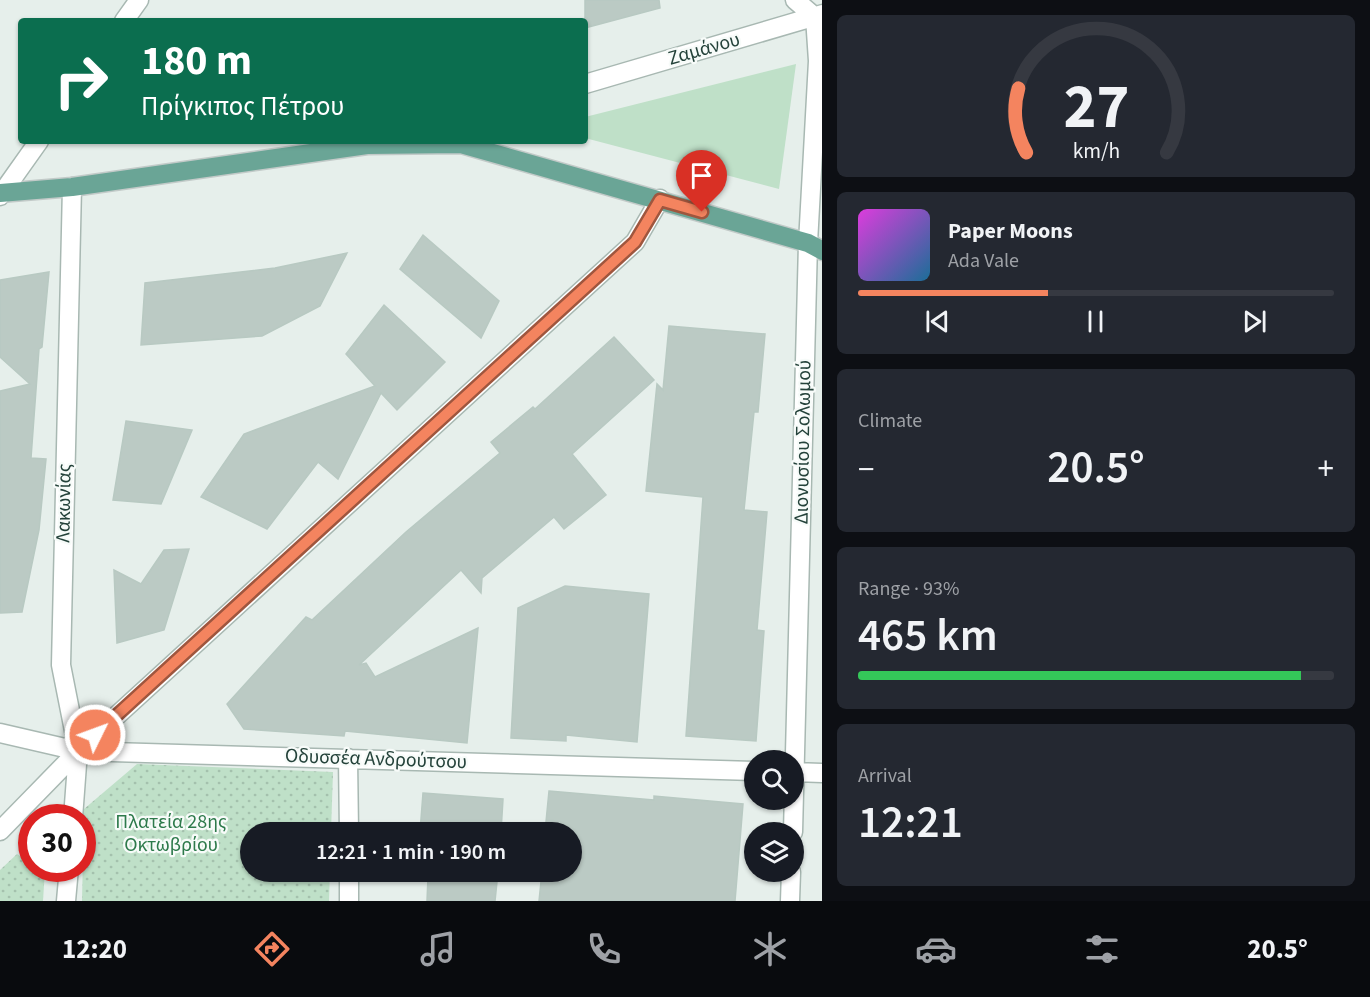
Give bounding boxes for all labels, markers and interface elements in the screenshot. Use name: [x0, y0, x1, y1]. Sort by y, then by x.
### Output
street label: Ζαμάνου: [665, 25, 743, 73]
text: 180 m: [141, 31, 252, 91]
icon: right: [42, 42, 120, 120]
text: 27: [1063, 63, 1129, 152]
text: Πρίγκιπος Πέτρου: [141, 87, 344, 126]
text: km/h: [1072, 136, 1120, 167]
pin: [676, 150, 727, 212]
icon: arrive: [685, 159, 718, 192]
text: Paper Moons: [948, 215, 1073, 247]
text: Ada Vale: [948, 247, 1019, 275]
icon: previous: [921, 305, 954, 338]
icon: pause: [1079, 305, 1112, 338]
icon: next: [1238, 305, 1271, 338]
street label: Διονυσίου Σολωμού: [788, 360, 818, 524]
text: Climate: [858, 407, 922, 435]
text: 20.5°: [1047, 436, 1145, 500]
text: −: [858, 446, 874, 493]
text: +: [1318, 446, 1334, 493]
street label: Λακωνίας: [49, 463, 79, 543]
text: Range · 93%: [858, 575, 959, 603]
text: 465 km: [858, 604, 998, 668]
position arrow: [63, 703, 127, 767]
street label: Οδυσσέα Ανδρούτσου: [285, 742, 467, 776]
map controls: [744, 750, 804, 882]
button: search: [744, 750, 804, 810]
text: Arrival: [858, 762, 912, 790]
text: 12:21: [858, 791, 963, 855]
speed limit sign: 30: [18, 804, 96, 882]
park label: Πλατεία 28ης Οκτωβρίου: [115, 808, 227, 859]
button: layers: [744, 822, 804, 882]
text: 12:21 · 1 min · 190 m: [316, 836, 506, 868]
icon: directions: [251, 928, 293, 970]
icon: music: [417, 928, 459, 970]
icon: phone: [583, 928, 625, 970]
icon: climate: [749, 928, 791, 970]
icon: car: [915, 928, 957, 970]
icon: filters: [1081, 928, 1123, 970]
text: 12:20: [62, 930, 127, 969]
text: 20.5°: [1247, 930, 1308, 969]

